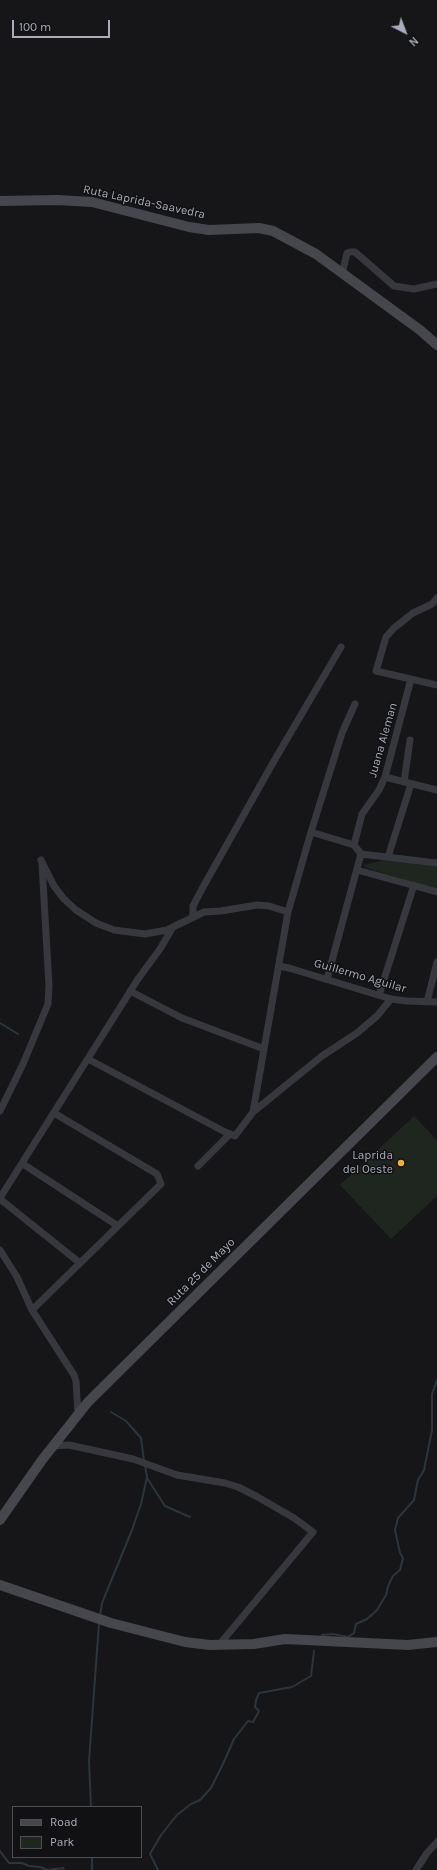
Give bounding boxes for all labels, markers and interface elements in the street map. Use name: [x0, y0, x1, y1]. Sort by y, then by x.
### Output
scale bar: [14, 12, 112, 38]
north arrow: [385, 12, 425, 52]
text: 100 m: [19, 20, 51, 34]
text: N: [406, 34, 421, 49]
street label: Ruta Laprida-Saavedra: [82, 182, 206, 222]
street label: Juana Aleman: [365, 701, 401, 779]
street label: Guillermo Aguilar: [312, 956, 408, 996]
place label: Laprida del Oeste: [343, 1149, 393, 1177]
marker: Laprida del Oeste: [396, 1158, 406, 1168]
street label: Ruta 25 de Mayo: [164, 1235, 238, 1309]
legend: [12, 1806, 142, 1858]
text: Road: [50, 1815, 78, 1829]
text: Park: [50, 1835, 74, 1849]

